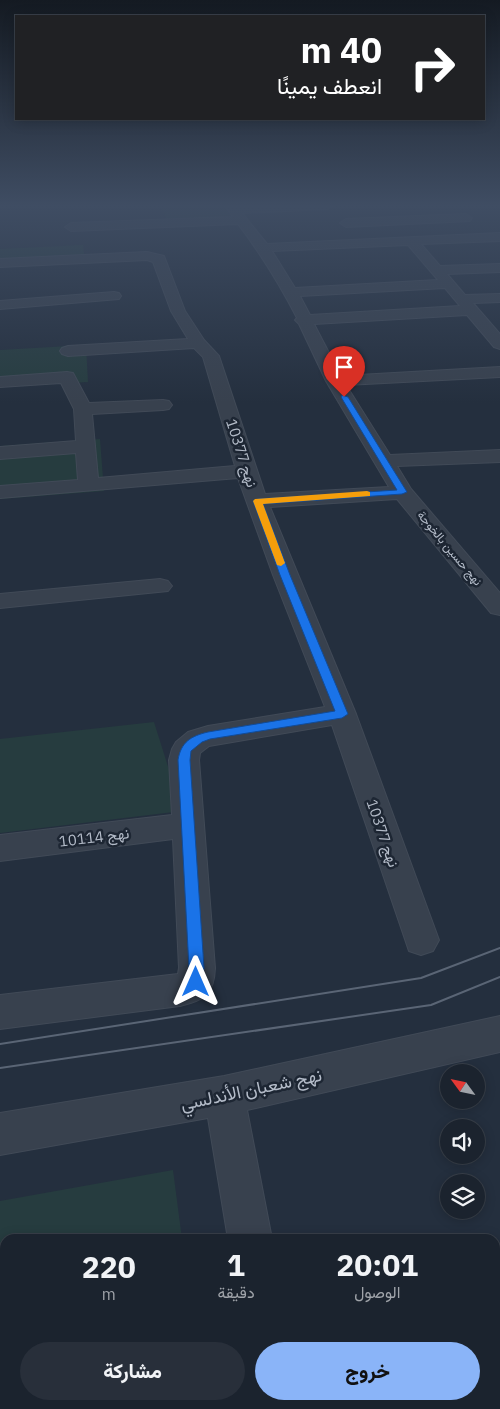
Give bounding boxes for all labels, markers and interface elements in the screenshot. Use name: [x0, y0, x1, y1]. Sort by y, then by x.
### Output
text: 40 m: [300, 27, 382, 73]
icon: right: [400, 35, 465, 100]
text: انعطف يمينًا: [277, 71, 382, 100]
pin: [323, 346, 365, 397]
icon: arrive: [330, 353, 358, 381]
street label: نهج 10377: [220, 416, 262, 490]
street label: نهج حسين بالخوجة: [413, 508, 486, 590]
street label: نهج 10377: [361, 797, 403, 870]
street label: نهج 10114: [58, 823, 130, 853]
position arrow: [169, 955, 221, 1007]
street label: نهج شعبان الأندلسي: [178, 1063, 325, 1119]
north arrow: [440, 1064, 485, 1109]
map controls: [440, 1064, 485, 1219]
button: sound: [440, 1119, 485, 1164]
button: layers: [440, 1174, 485, 1219]
text: 1: [227, 1245, 245, 1284]
text: 20:01: [336, 1245, 418, 1284]
text: 220: [82, 1247, 136, 1286]
text: دقيقة: [218, 1282, 255, 1302]
text: الوصول: [354, 1282, 400, 1302]
text: m: [102, 1284, 116, 1304]
button: مشاركة: [20, 1342, 245, 1400]
button: خروج: [255, 1342, 480, 1400]

